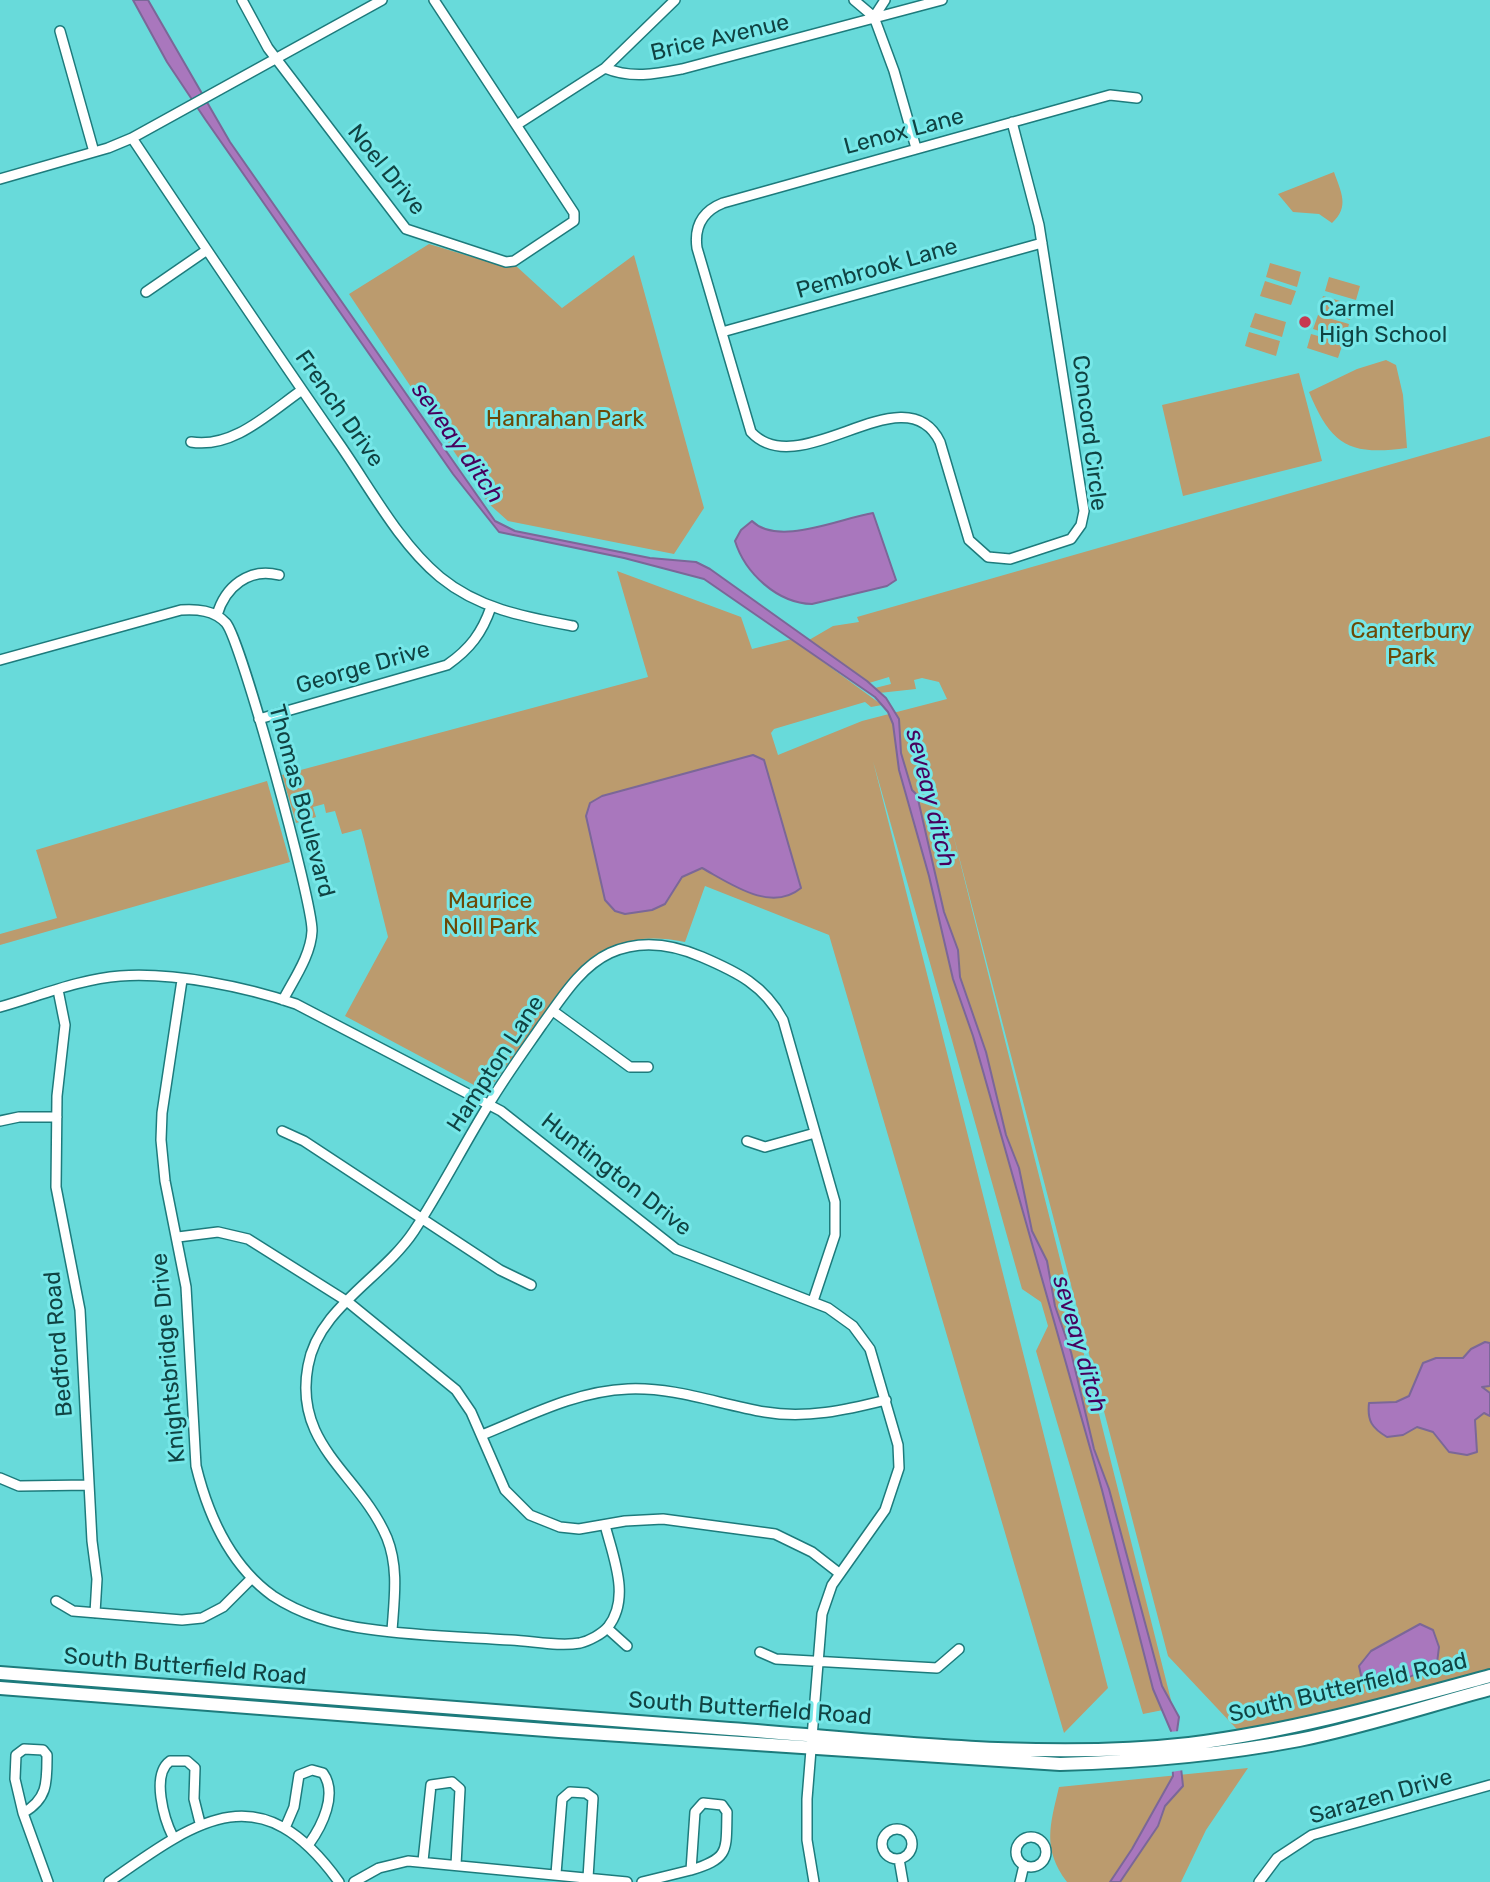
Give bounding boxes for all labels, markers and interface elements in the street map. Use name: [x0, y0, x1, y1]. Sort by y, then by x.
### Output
street label: Brice Avenue: [648, 9, 792, 67]
street label: Lenox Lane: [841, 103, 967, 161]
street label: Noel Drive: [341, 119, 431, 221]
street label: Pembrook Lane: [793, 233, 961, 305]
place label: Carmel High School: [1319, 295, 1447, 349]
marker: Carmel High School: [1297, 314, 1313, 330]
street label: French Drive: [289, 345, 389, 473]
street label: Concord Circle: [1066, 354, 1112, 512]
water label: seveay ditch: [405, 377, 509, 509]
park label: Hanrahan Park: [486, 405, 644, 433]
park label: Canterbury Park: [1350, 617, 1472, 671]
street label: George Drive: [293, 636, 433, 700]
street label: Thomas Boulevard: [262, 702, 340, 900]
water label: seveay ditch: [899, 726, 961, 870]
park label: Maurice Noll Park: [443, 887, 537, 941]
street label: Hampton Lane: [442, 990, 550, 1138]
street label: Huntington Drive: [535, 1108, 697, 1242]
street label: Knightsbridge Drive: [146, 1252, 192, 1464]
street label: Bedford Road: [39, 1270, 79, 1418]
water label: seveay ditch: [1046, 1272, 1112, 1416]
street label: South Butterfield Road: [62, 1643, 308, 1691]
street label: South Butterfield Road: [1226, 1647, 1470, 1729]
street label: South Butterfield Road: [627, 1687, 873, 1731]
street label: Sarazen Drive: [1306, 1763, 1456, 1831]

